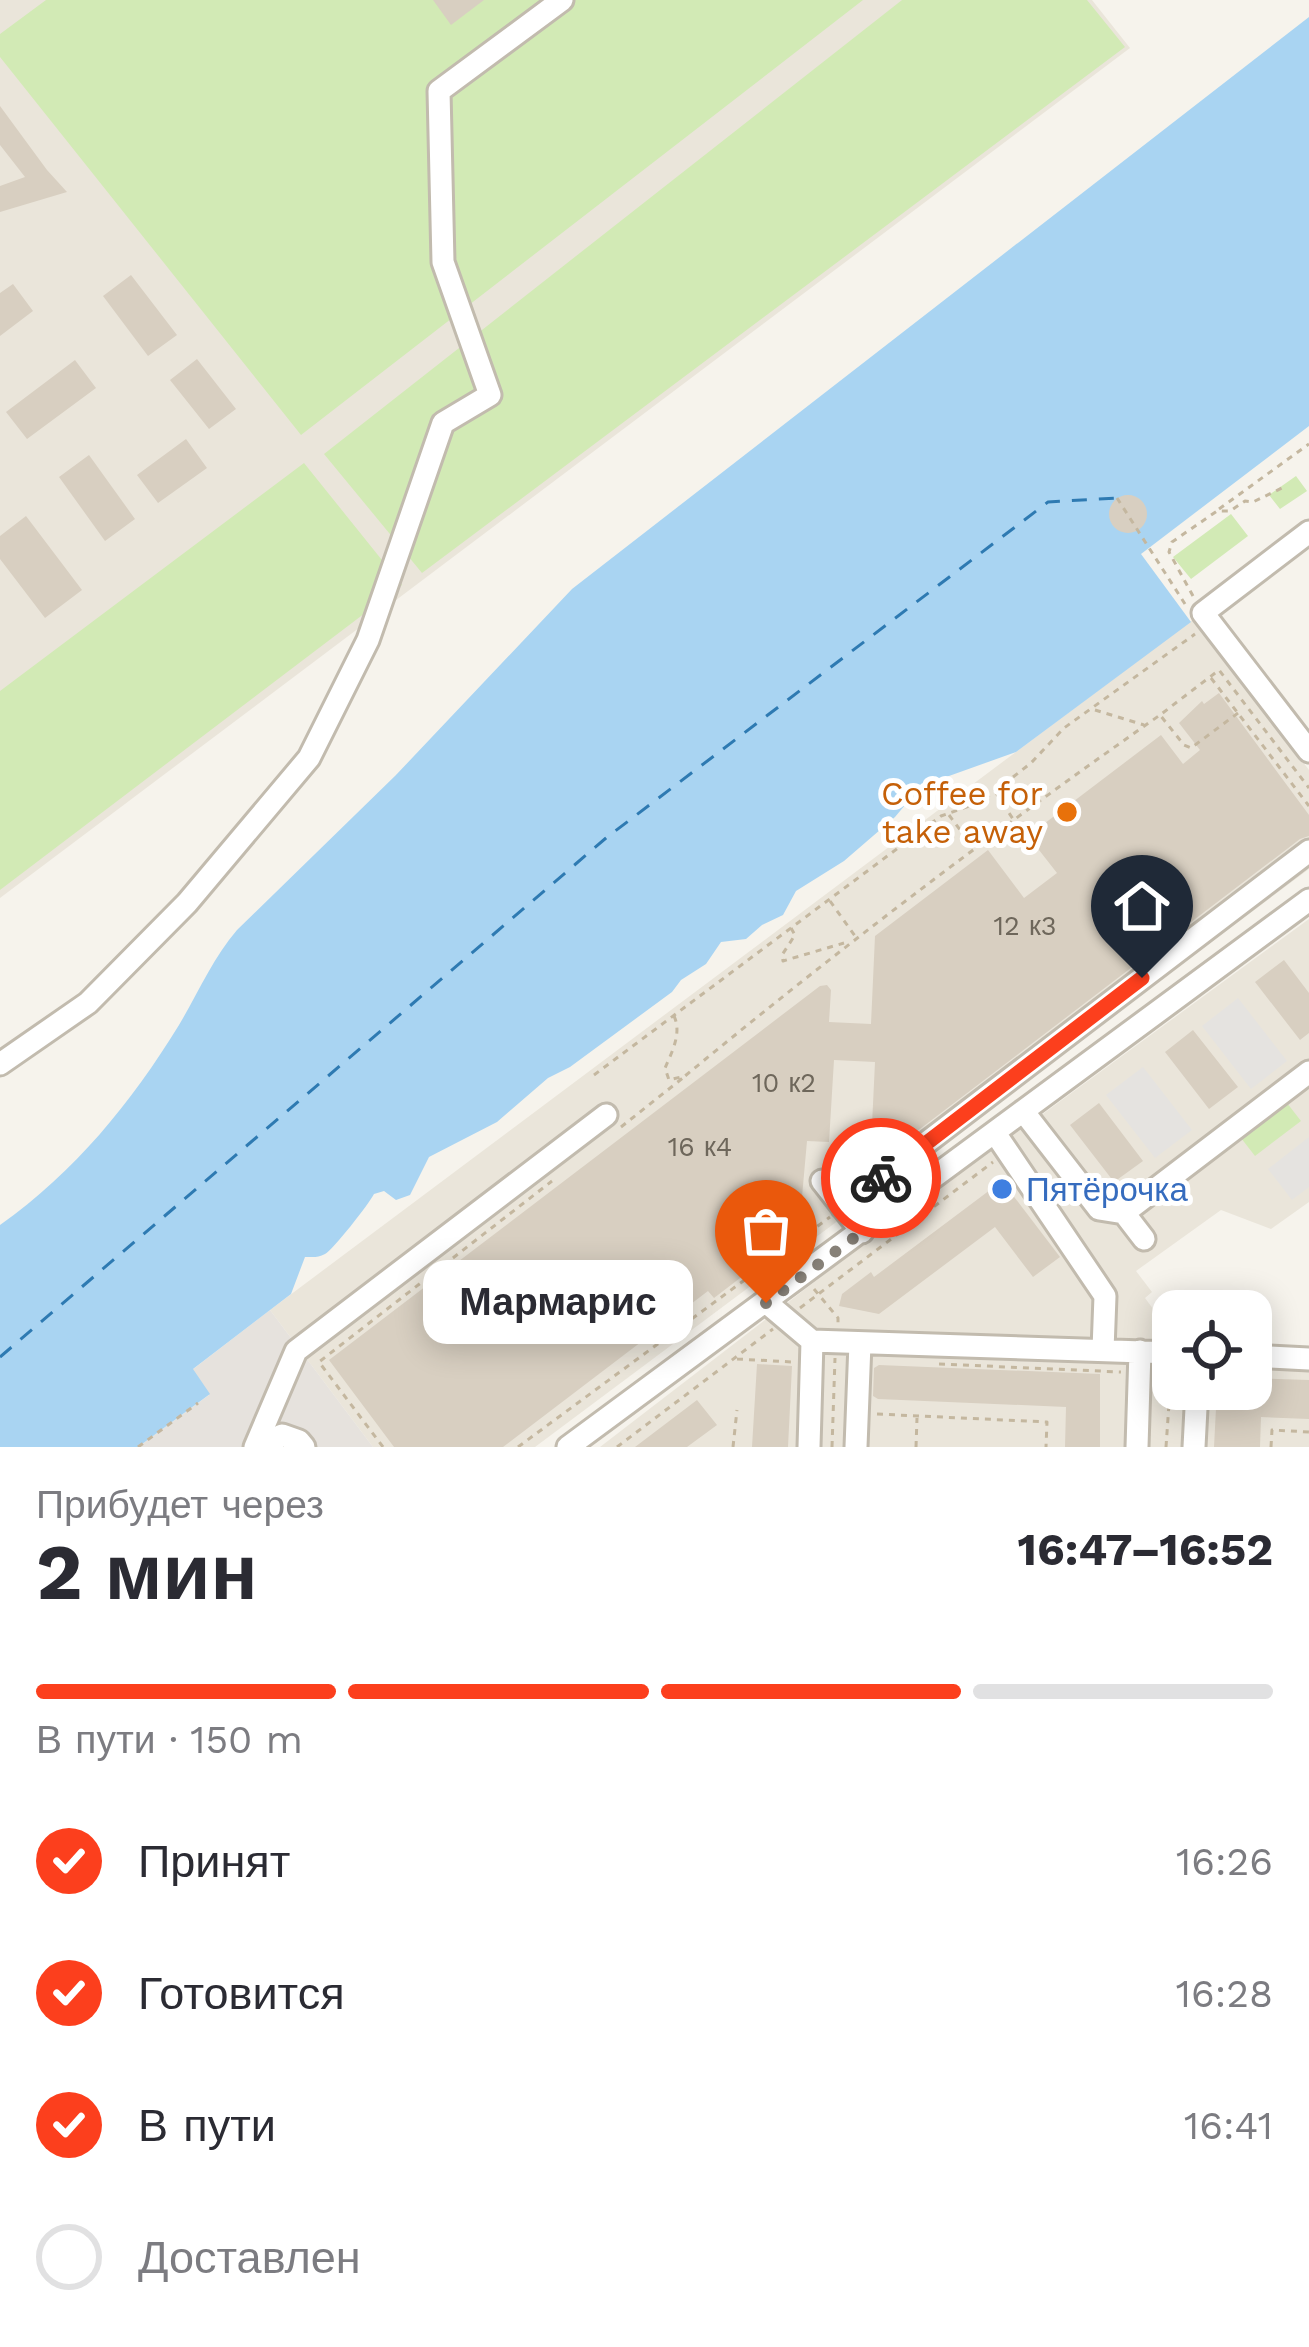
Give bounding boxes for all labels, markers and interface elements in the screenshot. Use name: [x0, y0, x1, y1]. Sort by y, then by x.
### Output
place label: Coffee for take away: [881, 774, 1043, 851]
marker: Coffee for take away: [1054, 799, 1080, 825]
pin: [1091, 855, 1193, 978]
icon: home: [1109, 873, 1175, 939]
house number: 12 к3: [993, 910, 1057, 942]
house number: 10 к2: [752, 1067, 816, 1099]
courier: [821, 1118, 941, 1238]
house number: 16 к4: [668, 1131, 732, 1163]
icon: bike: [848, 1145, 914, 1211]
place label: Пятёрочка: [1026, 1170, 1188, 1209]
marker: Пятёрочка: [989, 1176, 1015, 1202]
pin: [715, 1180, 817, 1303]
icon: bag: [733, 1198, 799, 1264]
callout: Мармарис: [424, 1261, 694, 1345]
text: Мармарис: [459, 1279, 657, 1324]
map controls: [1152, 1290, 1272, 1410]
button: locate: [1152, 1290, 1272, 1410]
text: Прибудет через: [36, 1482, 324, 1527]
text: 16:47–16:52: [1018, 1523, 1273, 1576]
text: 2 мин: [36, 1526, 258, 1618]
text: В пути · 150 m: [36, 1717, 303, 1762]
icon: check: [36, 1828, 102, 1894]
text: Принят: [138, 1835, 290, 1888]
text: 16:26: [1176, 1839, 1273, 1884]
icon: check: [36, 1960, 102, 2026]
text: Готовится: [138, 1967, 345, 2020]
text: 16:28: [1176, 1971, 1273, 2016]
icon: check: [36, 2092, 102, 2158]
text: В пути: [138, 2099, 276, 2152]
text: 16:41: [1184, 2103, 1273, 2148]
text: Доставлен: [138, 2231, 361, 2284]

